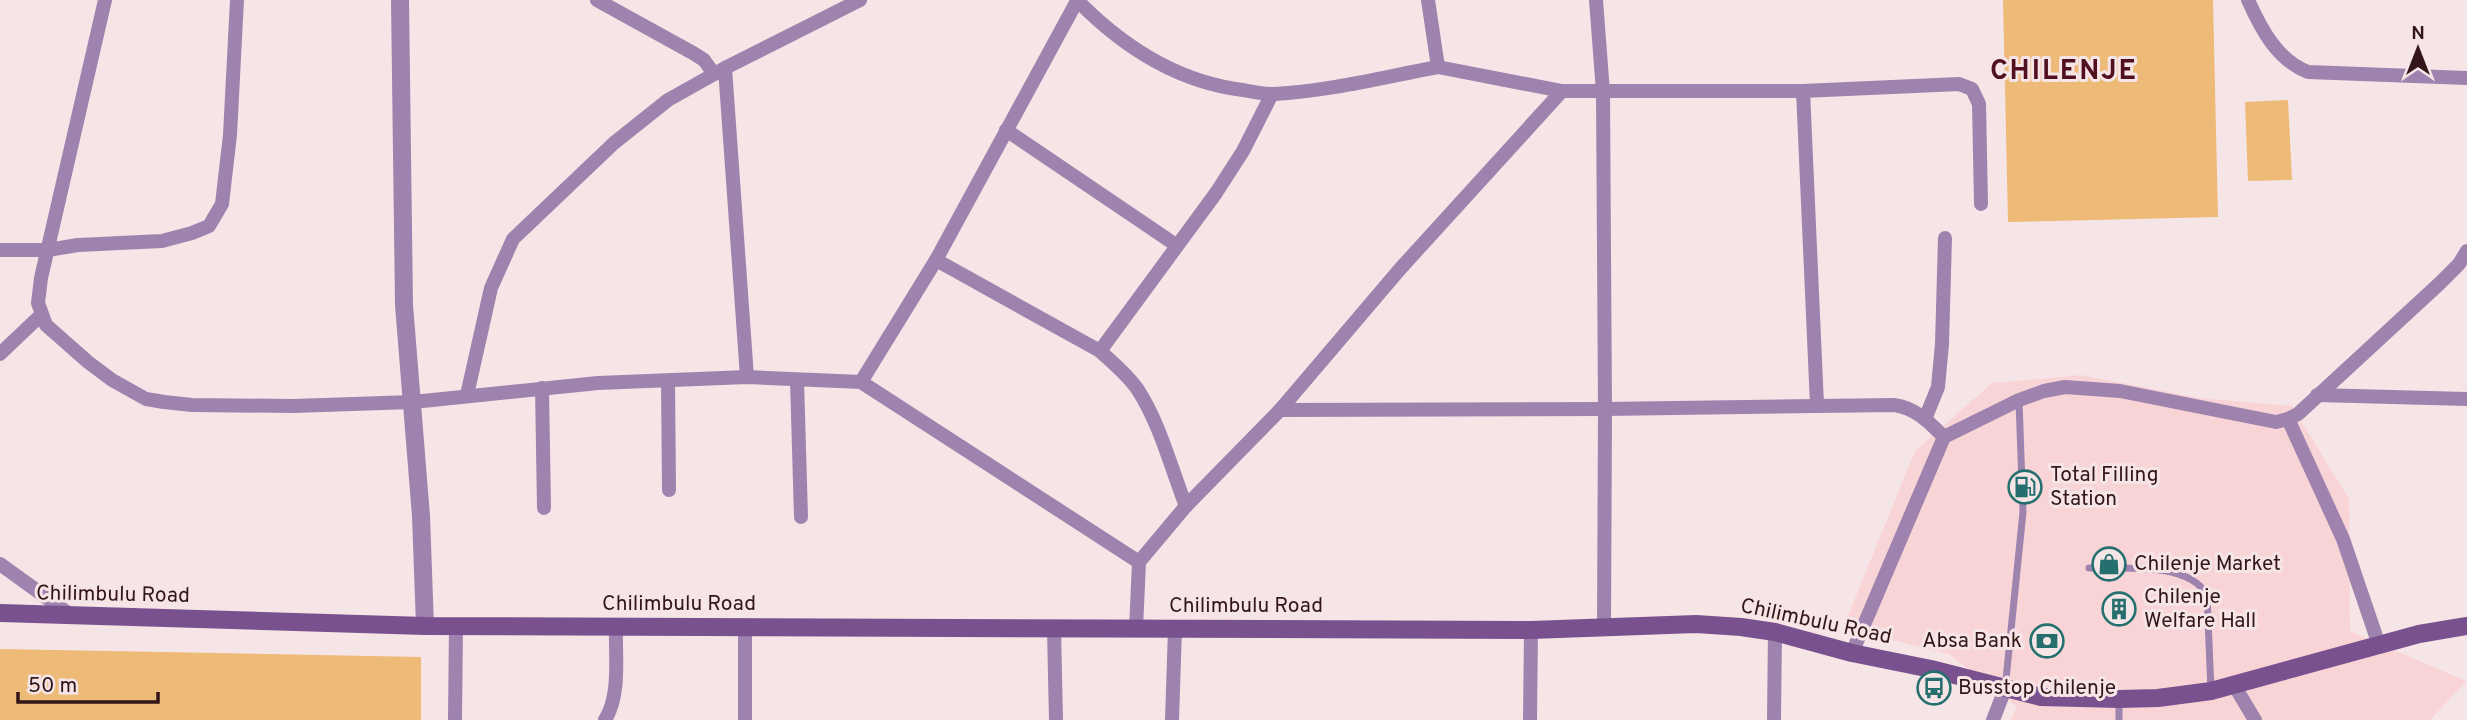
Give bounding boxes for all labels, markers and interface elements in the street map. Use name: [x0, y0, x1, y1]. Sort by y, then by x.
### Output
north arrow: [2383, 14, 2453, 84]
text: N: [2411, 22, 2425, 46]
district label: CHILENJE: [1990, 54, 2138, 90]
place label: Total Filling Station: [2050, 462, 2159, 513]
fuel station icon: Total Filling Station: [2006, 468, 2044, 506]
shop icon: Chilenje Market: [2090, 545, 2128, 583]
place label: Chilenje Market: [2134, 551, 2281, 578]
street label: Chilimbulu Road: [36, 580, 190, 610]
place label: Chilenje Welfare Hall: [2144, 584, 2256, 635]
building icon: Chilenje Welfare Hall: [2100, 590, 2138, 628]
street label: Chilimbulu Road: [602, 591, 756, 618]
street label: Chilimbulu Road: [1169, 593, 1323, 620]
street label: Chilimbulu Road: [1738, 593, 1894, 651]
bank icon: Absa Bank: [2028, 622, 2066, 660]
place label: Absa Bank: [1922, 628, 2022, 655]
scale bar: [18, 660, 158, 704]
bus stop icon: Busstop Chilenje: [1915, 669, 1953, 707]
text: 50 m: [28, 673, 77, 700]
place label: Busstop Chilenje: [1958, 675, 2116, 702]

